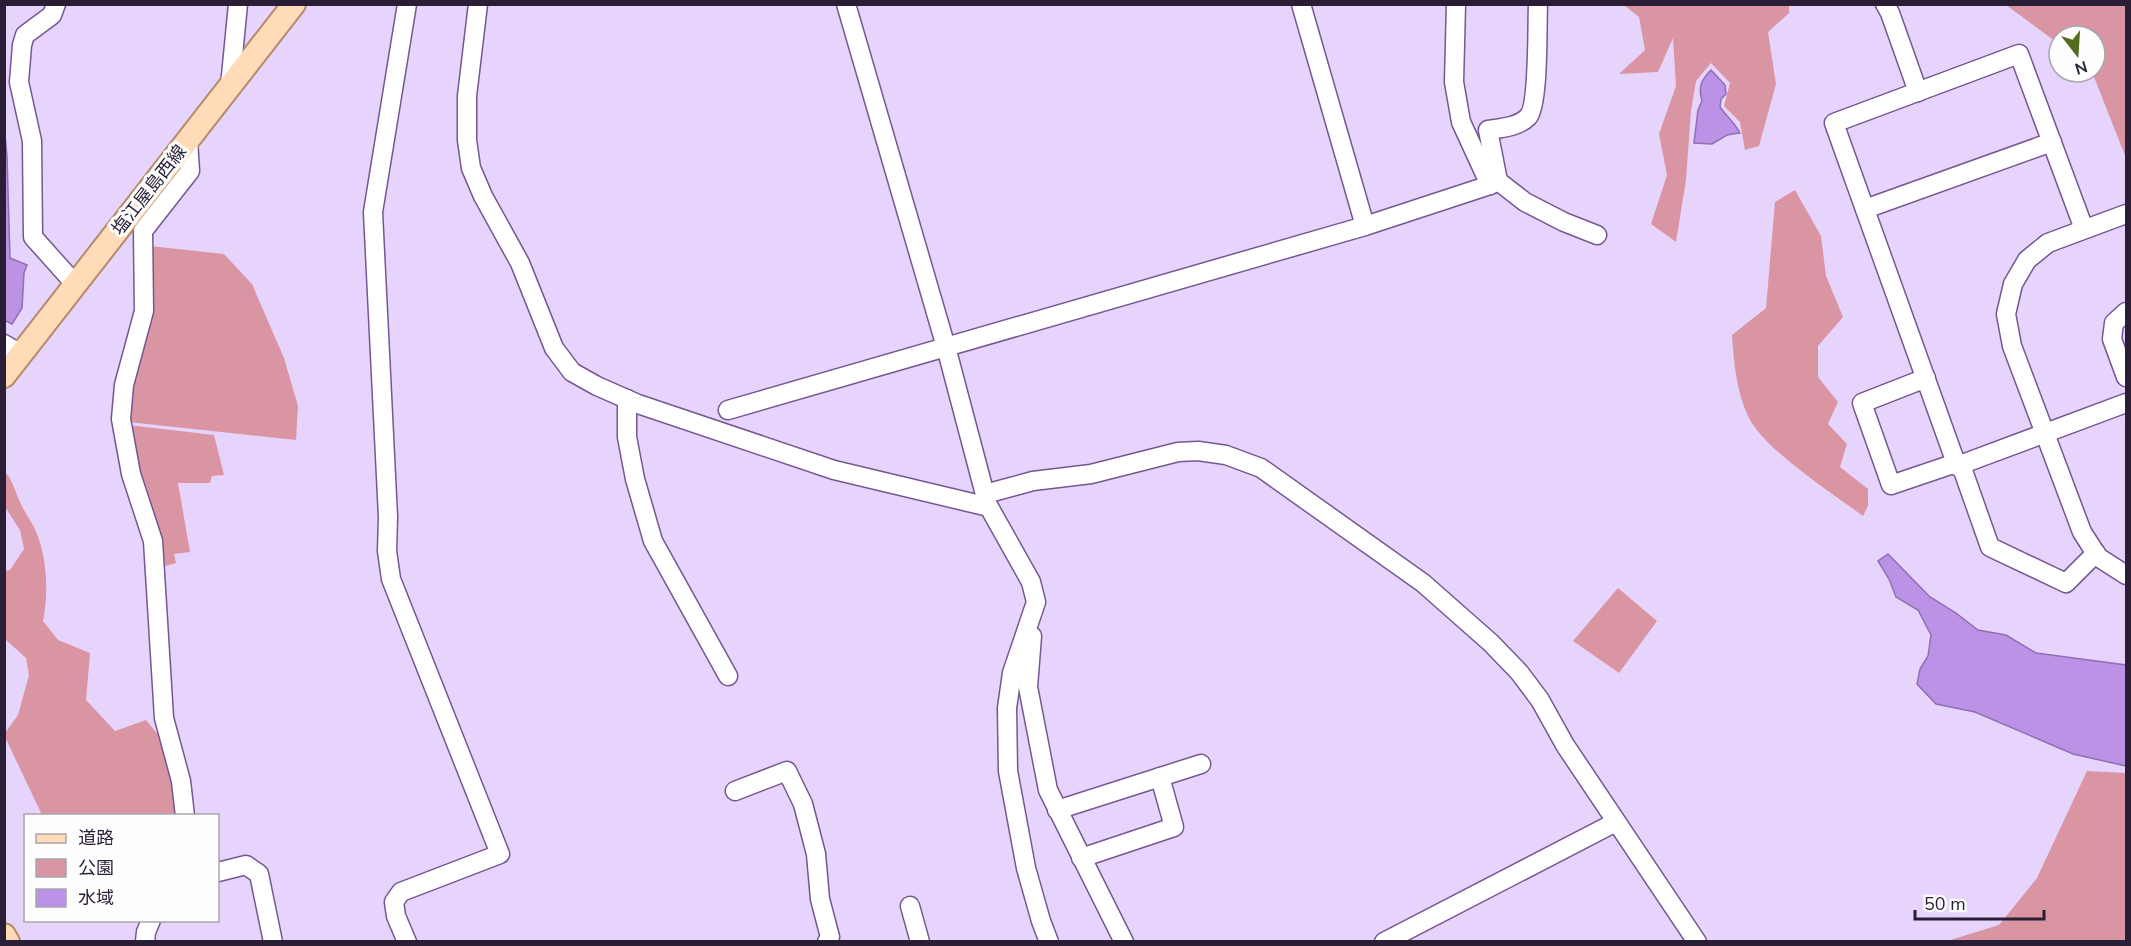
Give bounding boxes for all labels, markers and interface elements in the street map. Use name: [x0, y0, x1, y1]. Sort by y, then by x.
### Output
north arrow: [2047, 24, 2107, 84]
text: N: [2072, 55, 2090, 80]
street label: 塩江屋島西線: [106, 140, 192, 240]
legend: [24, 814, 219, 922]
text: 道路: [78, 826, 114, 850]
text: 公園: [78, 856, 114, 880]
scale bar: [1915, 883, 2044, 921]
text: 水域: [78, 886, 114, 910]
text: 50 m: [1924, 892, 1966, 916]

